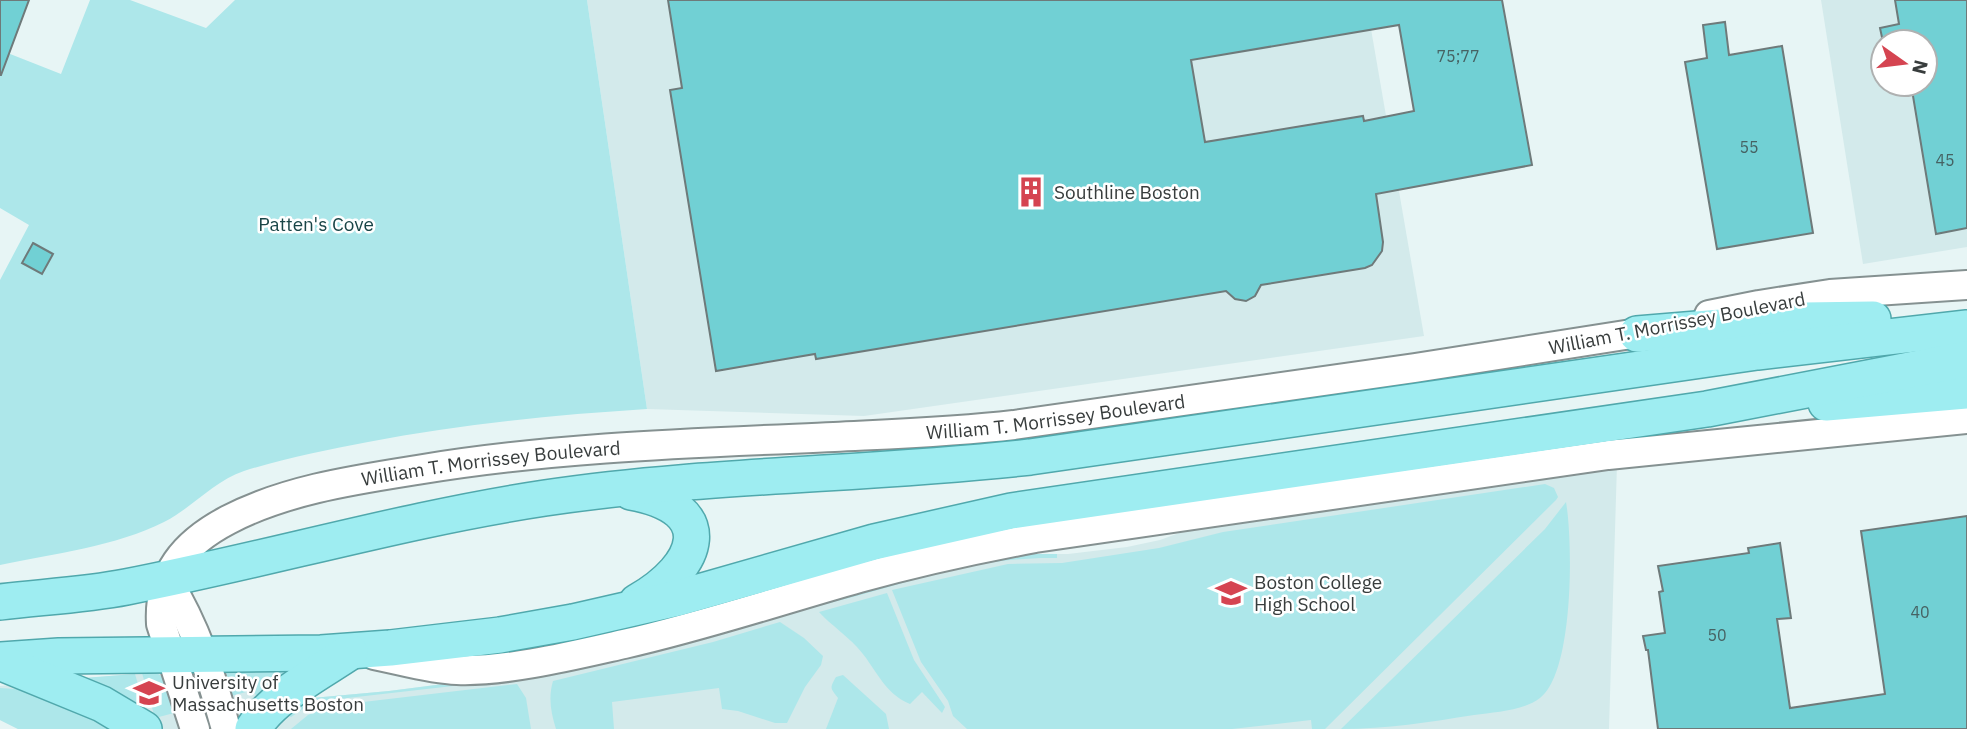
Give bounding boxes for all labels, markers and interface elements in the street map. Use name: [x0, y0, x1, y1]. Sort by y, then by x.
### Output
north arrow: [1869, 28, 1939, 98]
house number: 75;77: [1436, 46, 1480, 66]
text: N: [1907, 58, 1934, 77]
house number: 55: [1739, 137, 1759, 157]
house number: 45: [1935, 150, 1955, 170]
building icon: Southline Boston: [1014, 175, 1048, 209]
place label: Southline Boston: [1054, 180, 1200, 204]
park label: Patten's Cove: [258, 212, 374, 236]
street label: William T. Morrissey Boulevard: [1547, 286, 1807, 360]
street label: William T. Morrissey Boulevard: [925, 389, 1187, 444]
street label: William T. Morrissey Boulevard: [359, 435, 621, 491]
place label: Boston College High School: [1254, 570, 1382, 616]
school or university icon: Boston College High School: [1214, 576, 1248, 610]
house number: 40: [1910, 602, 1930, 622]
house number: 50: [1707, 625, 1727, 645]
place label: University of Massachusetts Boston: [172, 670, 364, 716]
school or university icon: University of Massachusetts Boston: [132, 676, 166, 710]

